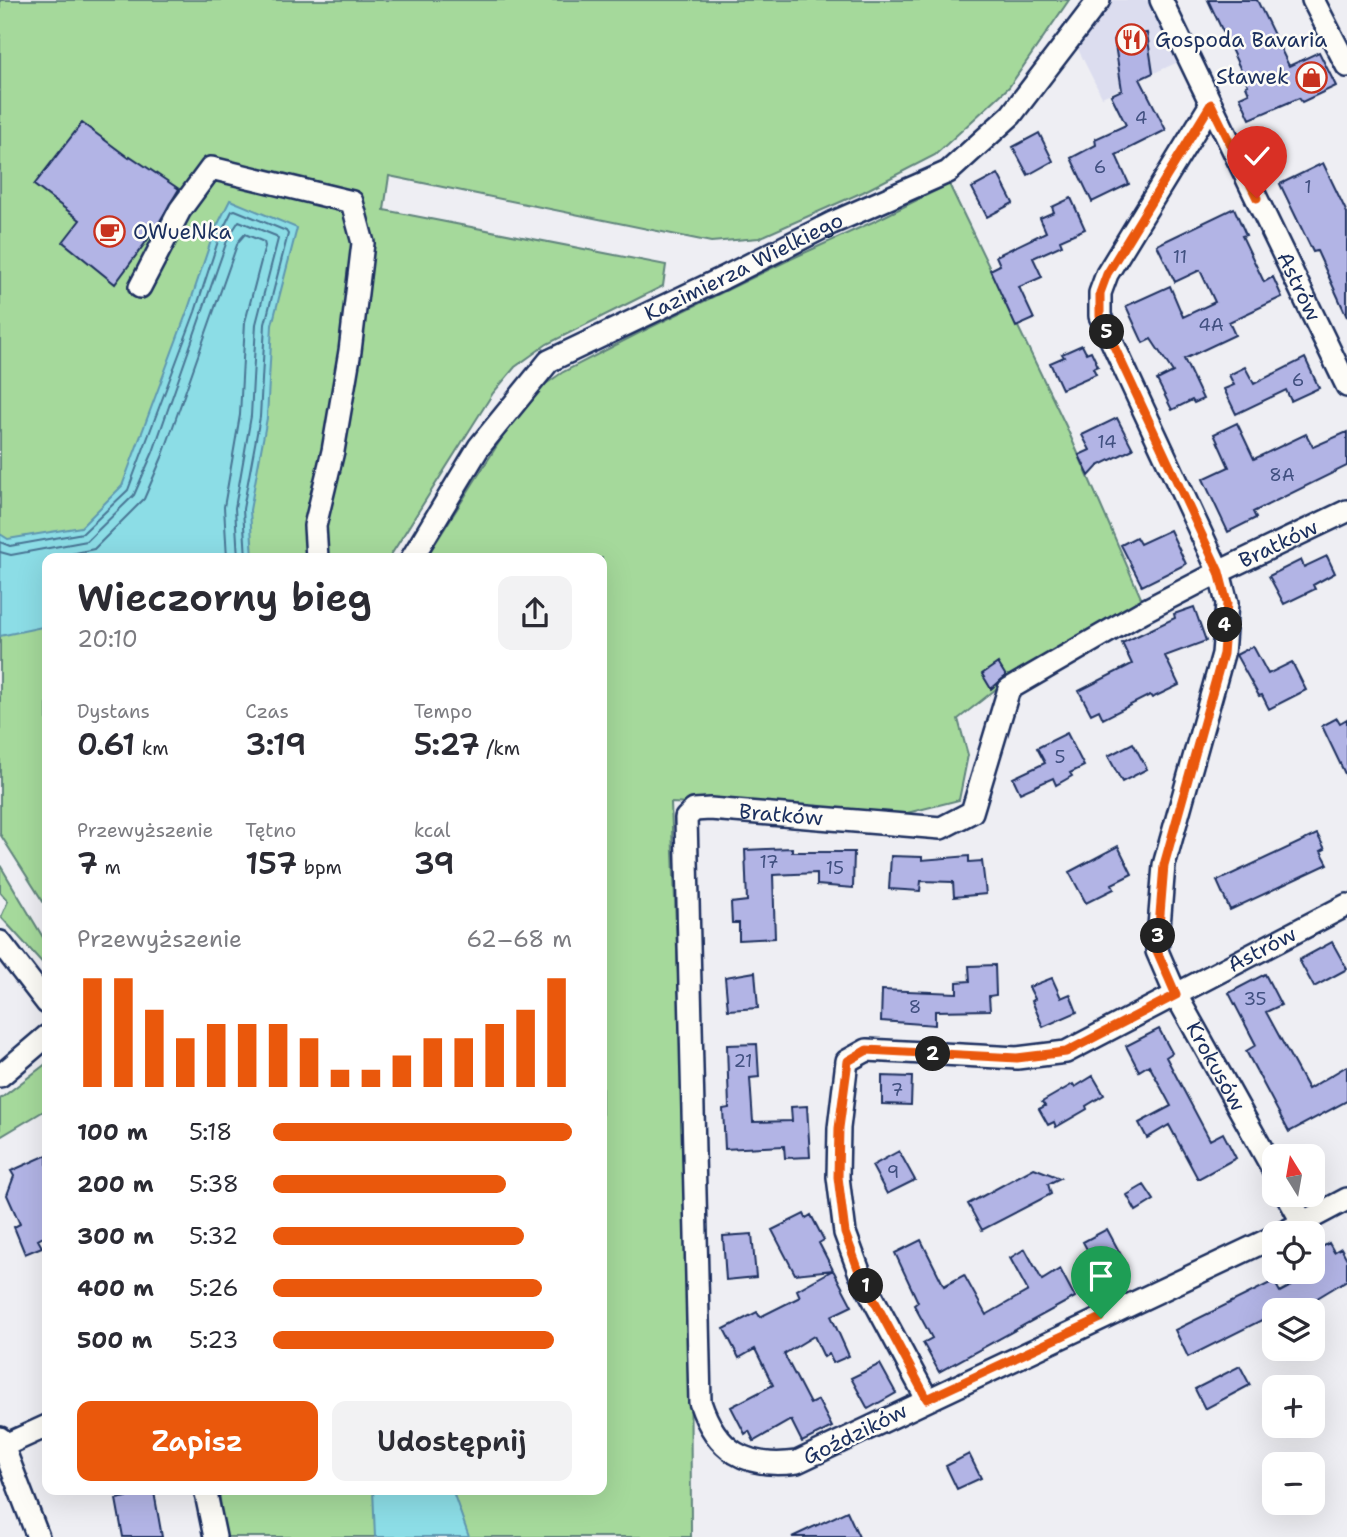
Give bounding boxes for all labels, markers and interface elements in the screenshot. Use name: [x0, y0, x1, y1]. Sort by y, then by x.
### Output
restaurant icon: Gospoda Bavaria: [1115, 23, 1149, 57]
place label: Gospoda Bavaria: [1155, 26, 1327, 54]
shop icon: Sławek: [1295, 60, 1329, 94]
place label: Sławek: [1216, 63, 1289, 91]
house number: 4: [1135, 106, 1147, 130]
pin: [1227, 126, 1287, 198]
icon: check: [1238, 137, 1276, 175]
house number: 6: [1094, 155, 1106, 179]
house number: 1: [1304, 175, 1312, 199]
street label: Kazimierza Wielkiego: [640, 206, 847, 327]
cafe icon: OWueNka: [93, 215, 127, 249]
place label: OWueNka: [133, 218, 232, 246]
house number: 11: [1173, 245, 1187, 269]
street label: Astrów: [1270, 247, 1328, 326]
house number: 4A: [1198, 313, 1224, 337]
pin: 5: [1090, 314, 1124, 350]
text: 5: [1101, 319, 1112, 344]
house number: 6: [1292, 368, 1304, 392]
house number: 14: [1097, 430, 1117, 454]
house number: 8A: [1269, 463, 1295, 487]
street label: Bratków: [1234, 513, 1322, 574]
text: Wieczorny bieg: [77, 572, 372, 623]
button: share: [498, 576, 572, 650]
pin: 4: [1208, 608, 1242, 642]
text: 4: [1218, 612, 1231, 637]
text: 20:10: [77, 624, 138, 654]
text: Dystans: [77, 699, 150, 724]
text: Czas: [245, 699, 289, 724]
text: Tempo: [414, 699, 472, 724]
text: 0.61: [77, 724, 135, 765]
text: 3:19: [245, 724, 306, 765]
text: 5:27: [414, 724, 480, 765]
text: km: [135, 736, 169, 761]
text: /km: [480, 736, 520, 761]
house number: 5: [1054, 745, 1066, 769]
street label: Bratków: [738, 797, 824, 832]
text: Przewyższenie: [77, 818, 213, 843]
text: Tętno: [245, 818, 296, 843]
text: kcal: [414, 818, 451, 843]
text: 7: [77, 843, 98, 884]
text: 157: [245, 843, 297, 884]
text: 39: [414, 843, 455, 884]
house number: 17: [759, 850, 779, 874]
text: m: [98, 855, 121, 880]
text: bpm: [297, 855, 342, 880]
house number: 15: [826, 856, 844, 880]
pin: 3: [1140, 918, 1176, 954]
street label: Astrów: [1223, 920, 1301, 979]
text: 3: [1151, 923, 1164, 948]
text: Przewyższenie: [77, 924, 242, 954]
text: 62–68 m: [466, 924, 572, 954]
house number: 35: [1243, 987, 1267, 1011]
house number: 8: [909, 995, 921, 1019]
street label: Krokusów: [1180, 1017, 1252, 1116]
pin: 2: [916, 1036, 950, 1072]
text: 2: [926, 1041, 939, 1066]
house number: 21: [733, 1049, 753, 1073]
house number: 7: [891, 1078, 903, 1102]
text: 100 m: [77, 1117, 148, 1147]
text: 5:18: [189, 1117, 232, 1147]
north arrow: [1262, 1144, 1325, 1208]
map controls: [1262, 1144, 1325, 1515]
house number: 9: [887, 1160, 899, 1184]
text: 200 m: [77, 1169, 154, 1199]
text: 5:38: [189, 1169, 239, 1199]
text: 300 m: [77, 1221, 154, 1251]
text: 5:32: [189, 1221, 238, 1251]
button: locate: [1262, 1221, 1325, 1284]
pin: [1071, 1246, 1131, 1318]
icon: arrive: [1082, 1257, 1120, 1295]
pin: 1: [848, 1268, 884, 1304]
text: 400 m: [77, 1273, 154, 1303]
text: 5:26: [189, 1273, 239, 1303]
text: 1: [861, 1273, 870, 1298]
button: layers: [1262, 1298, 1325, 1361]
text: 500 m: [77, 1325, 152, 1355]
text: 5:23: [189, 1325, 238, 1355]
button: +: [1262, 1375, 1325, 1438]
street label: Goździków: [798, 1397, 912, 1471]
button: Zapisz: [77, 1401, 318, 1481]
button: Udostępnij: [332, 1401, 572, 1481]
button: −: [1262, 1452, 1325, 1515]

